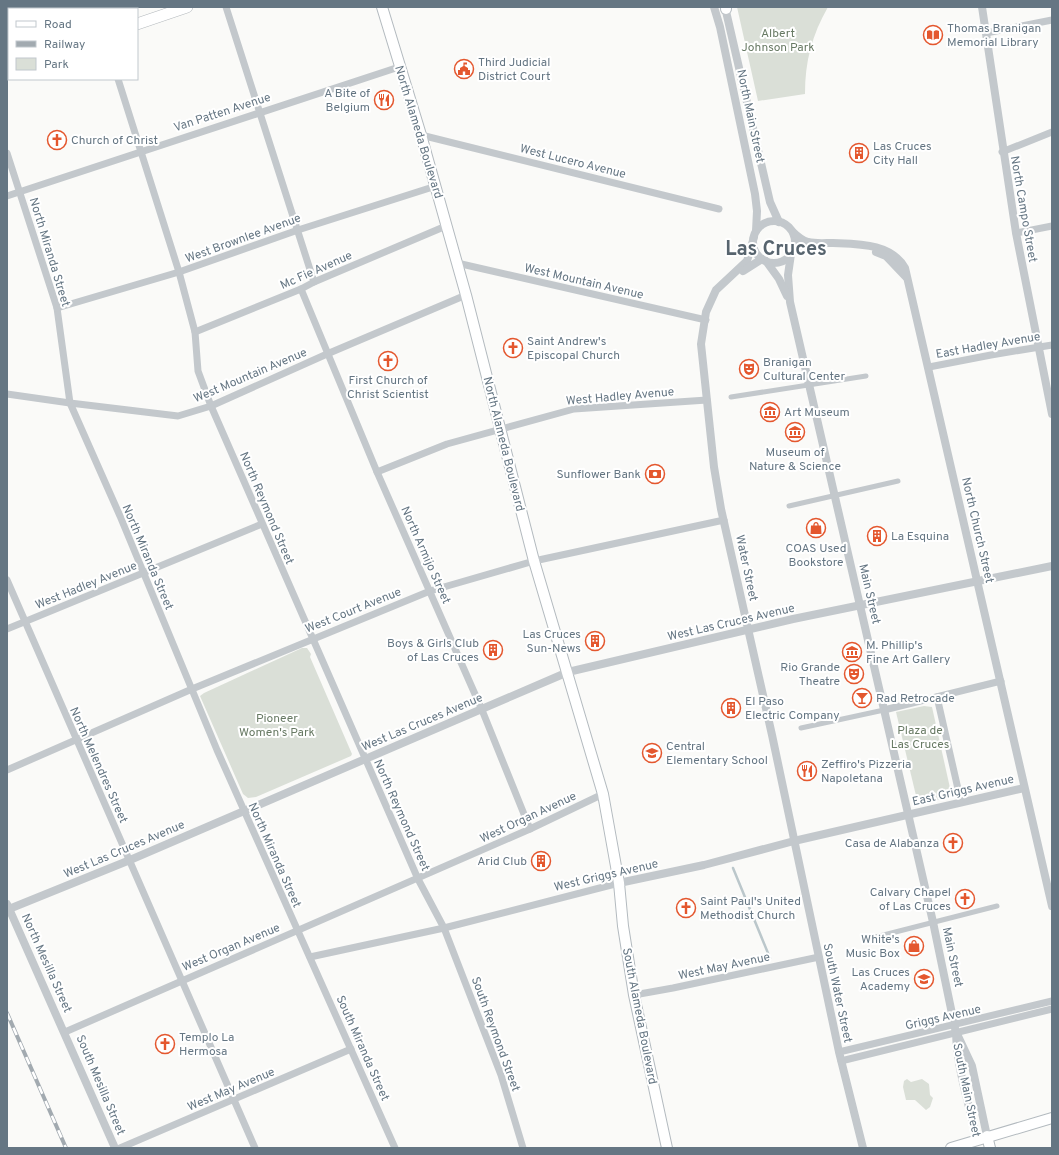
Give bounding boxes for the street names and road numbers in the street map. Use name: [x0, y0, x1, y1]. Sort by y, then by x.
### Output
street label: North Alameda Boulevard: [390, 64, 446, 201]
street label: North Main Street: [732, 68, 768, 164]
street label: Van Patten Avenue: [172, 90, 273, 136]
street label: West Lucero Avenue: [518, 141, 627, 183]
street label: North Campo Street: [1006, 155, 1040, 264]
street label: North Miranda Street: [25, 196, 73, 309]
street label: West Brownlee Avenue: [183, 211, 303, 267]
street label: Mc Fie Avenue: [278, 248, 355, 294]
street label: West Mountain Avenue: [523, 260, 645, 303]
street label: East Hadley Avenue: [935, 329, 1042, 363]
street label: West Mountain Avenue: [191, 345, 310, 407]
street label: North Alameda Boulevard: [479, 375, 528, 513]
street label: West Hadley Avenue: [565, 384, 675, 410]
street label: North Reymond Street: [235, 450, 297, 567]
street label: North Church Street: [957, 476, 997, 585]
street label: North Miranda Street: [118, 502, 177, 613]
street label: North Armijo Street: [396, 504, 454, 607]
street label: Water Street: [731, 534, 761, 603]
street label: West Hadley Avenue: [33, 558, 140, 614]
street label: Main Street: [854, 563, 884, 626]
street label: West Court Avenue: [303, 584, 404, 637]
street label: West Las Cruces Avenue: [666, 601, 796, 645]
street label: West Las Cruces Avenue: [359, 690, 485, 756]
street label: North Melendres Street: [65, 705, 131, 826]
street label: North Reymond Street: [369, 757, 433, 874]
street label: East Griggs Avenue: [911, 772, 1016, 810]
street label: West Organ Avenue: [478, 789, 579, 847]
street label: North Miranda Street: [244, 800, 304, 910]
street label: West Las Cruces Avenue: [61, 817, 187, 883]
street label: West Griggs Avenue: [553, 856, 660, 896]
street label: North Mesilla Street: [17, 911, 75, 1016]
street label: West Organ Avenue: [180, 920, 283, 976]
street label: Main Street: [938, 926, 966, 989]
street label: South Water Street: [819, 942, 855, 1045]
street label: South Alameda Boulevard: [618, 947, 660, 1086]
street label: West May Avenue: [677, 949, 772, 985]
street label: South Reymond Street: [467, 975, 523, 1094]
street label: South Miranda Street: [332, 993, 393, 1104]
street label: Griggs Avenue: [904, 1001, 983, 1034]
street label: South Mesilla Street: [72, 1033, 128, 1138]
street label: South Main Street: [948, 1042, 984, 1139]
street label: West May Avenue: [185, 1064, 278, 1116]

